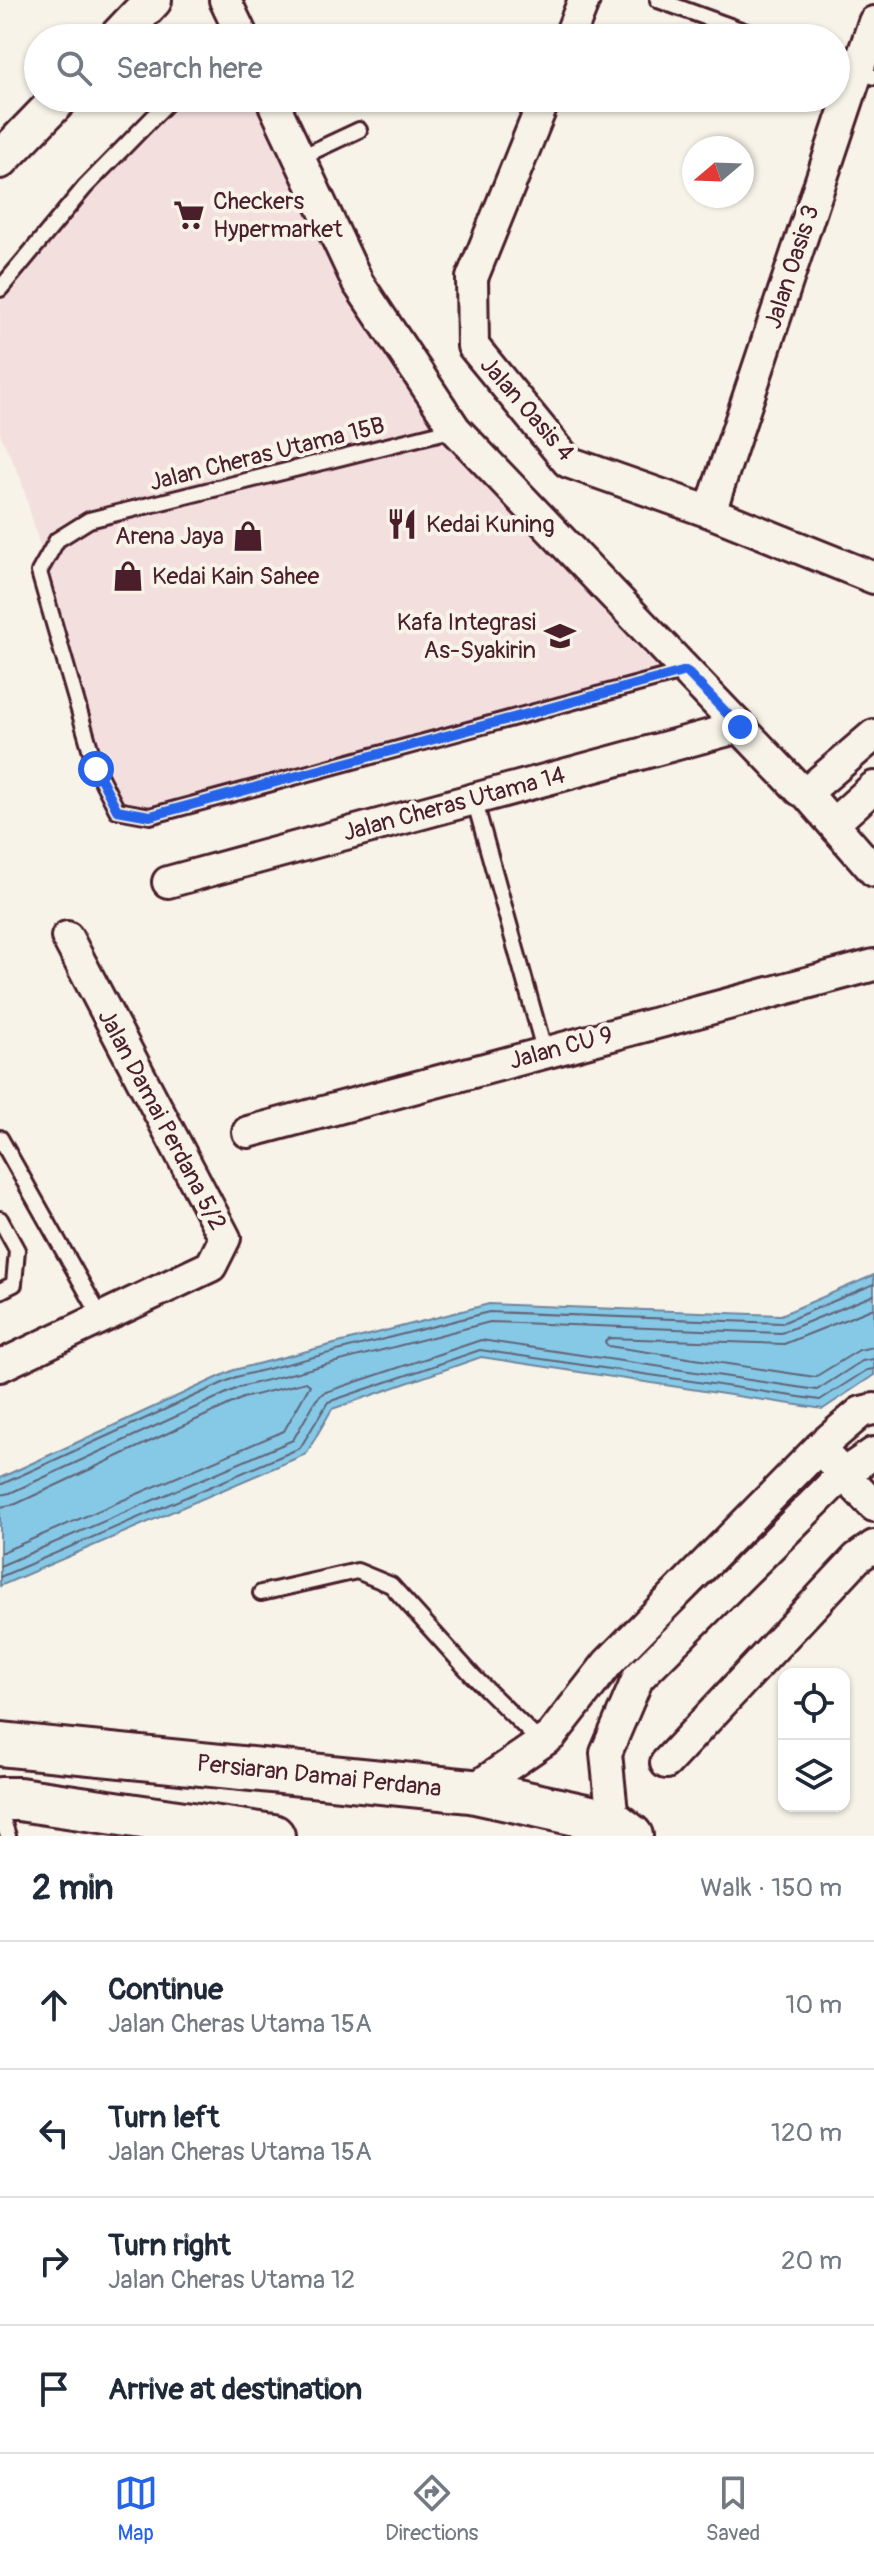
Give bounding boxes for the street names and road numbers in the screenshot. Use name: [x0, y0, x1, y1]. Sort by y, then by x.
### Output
street label: Jalan Oasis 3: [758, 201, 826, 333]
street label: Jalan Oasis 4: [474, 351, 580, 467]
street label: Jalan Cheras Utama 15B: [146, 411, 388, 497]
street label: Jalan Cheras Utama 14: [340, 760, 568, 848]
street label: Jalan Damai Perdana 5/2: [91, 1005, 233, 1235]
street label: Jalan CU 9: [506, 1020, 616, 1076]
street label: Persiaran Damai Perdana: [195, 1749, 443, 1803]

